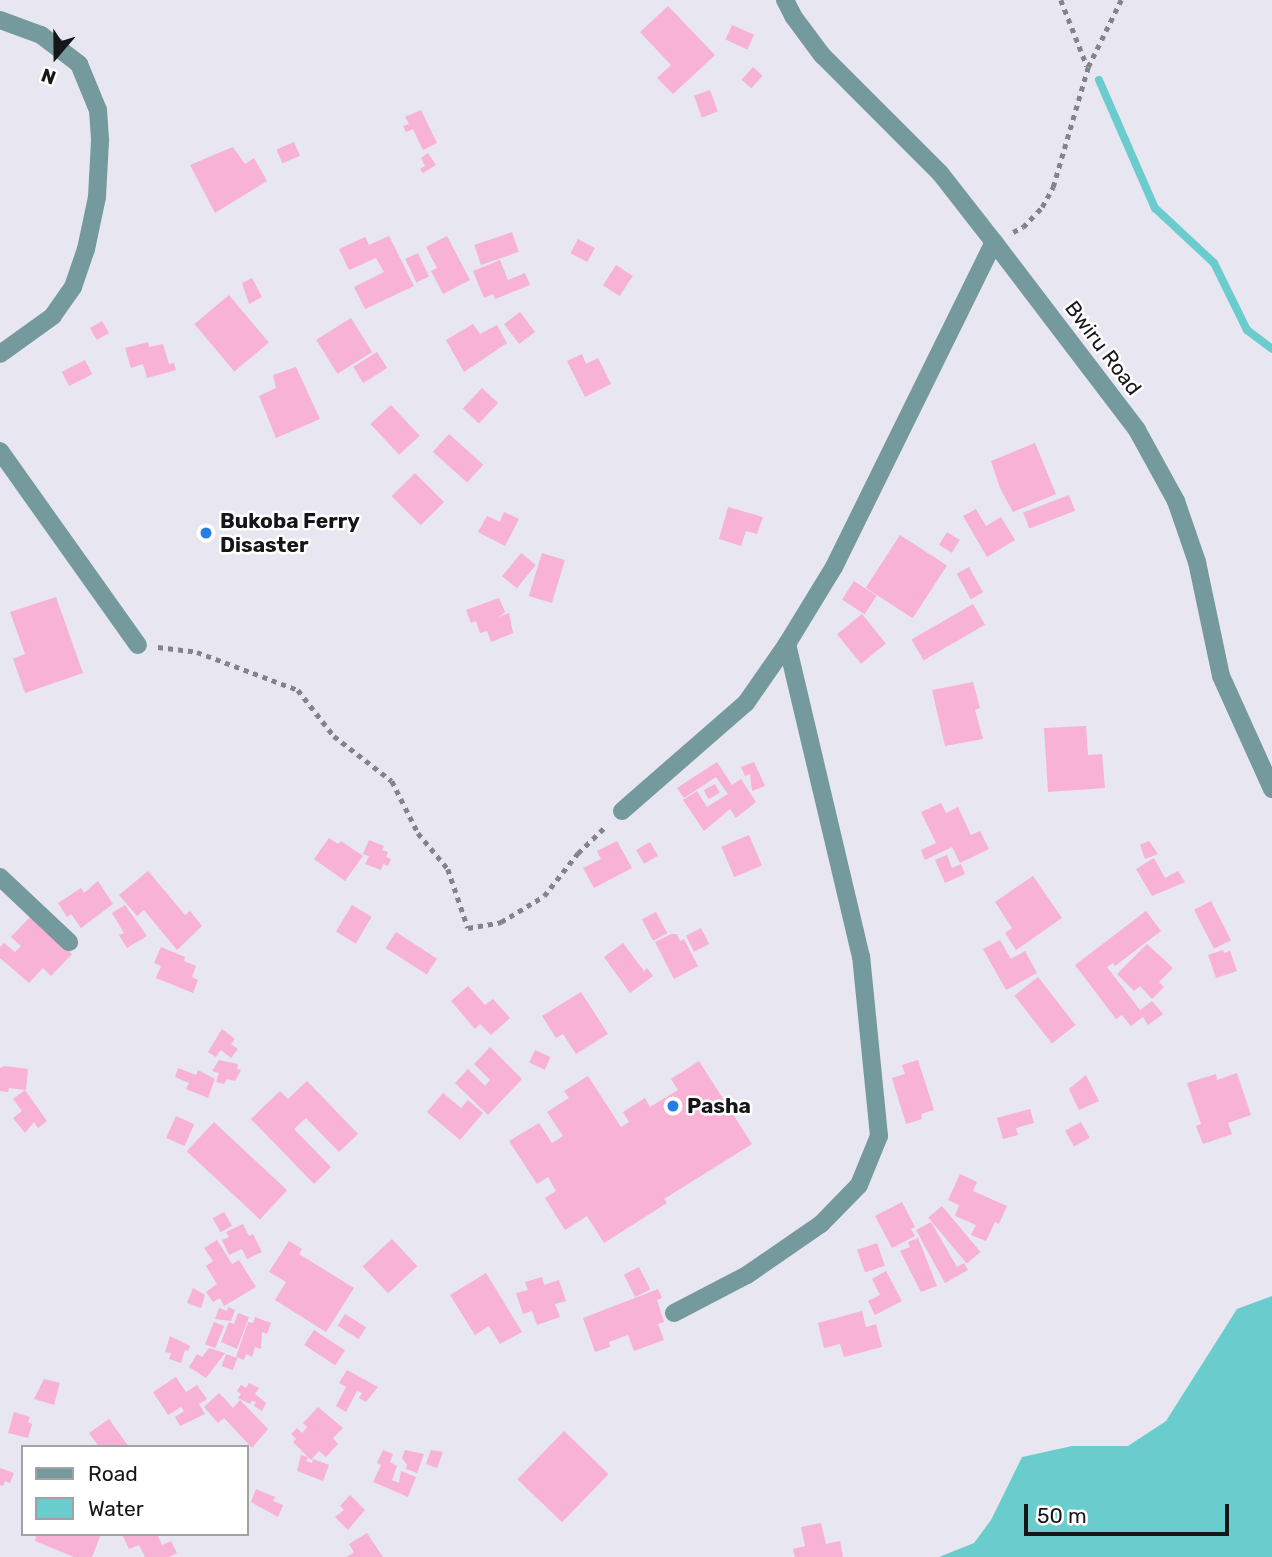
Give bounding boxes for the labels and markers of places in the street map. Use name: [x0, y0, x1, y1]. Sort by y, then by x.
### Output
place label: Bukoba Ferry Disaster: [220, 508, 360, 558]
marker: Bukoba Ferry Disaster: [198, 525, 214, 541]
place label: Pasha: [687, 1093, 751, 1119]
marker: Pasha: [665, 1098, 681, 1114]

